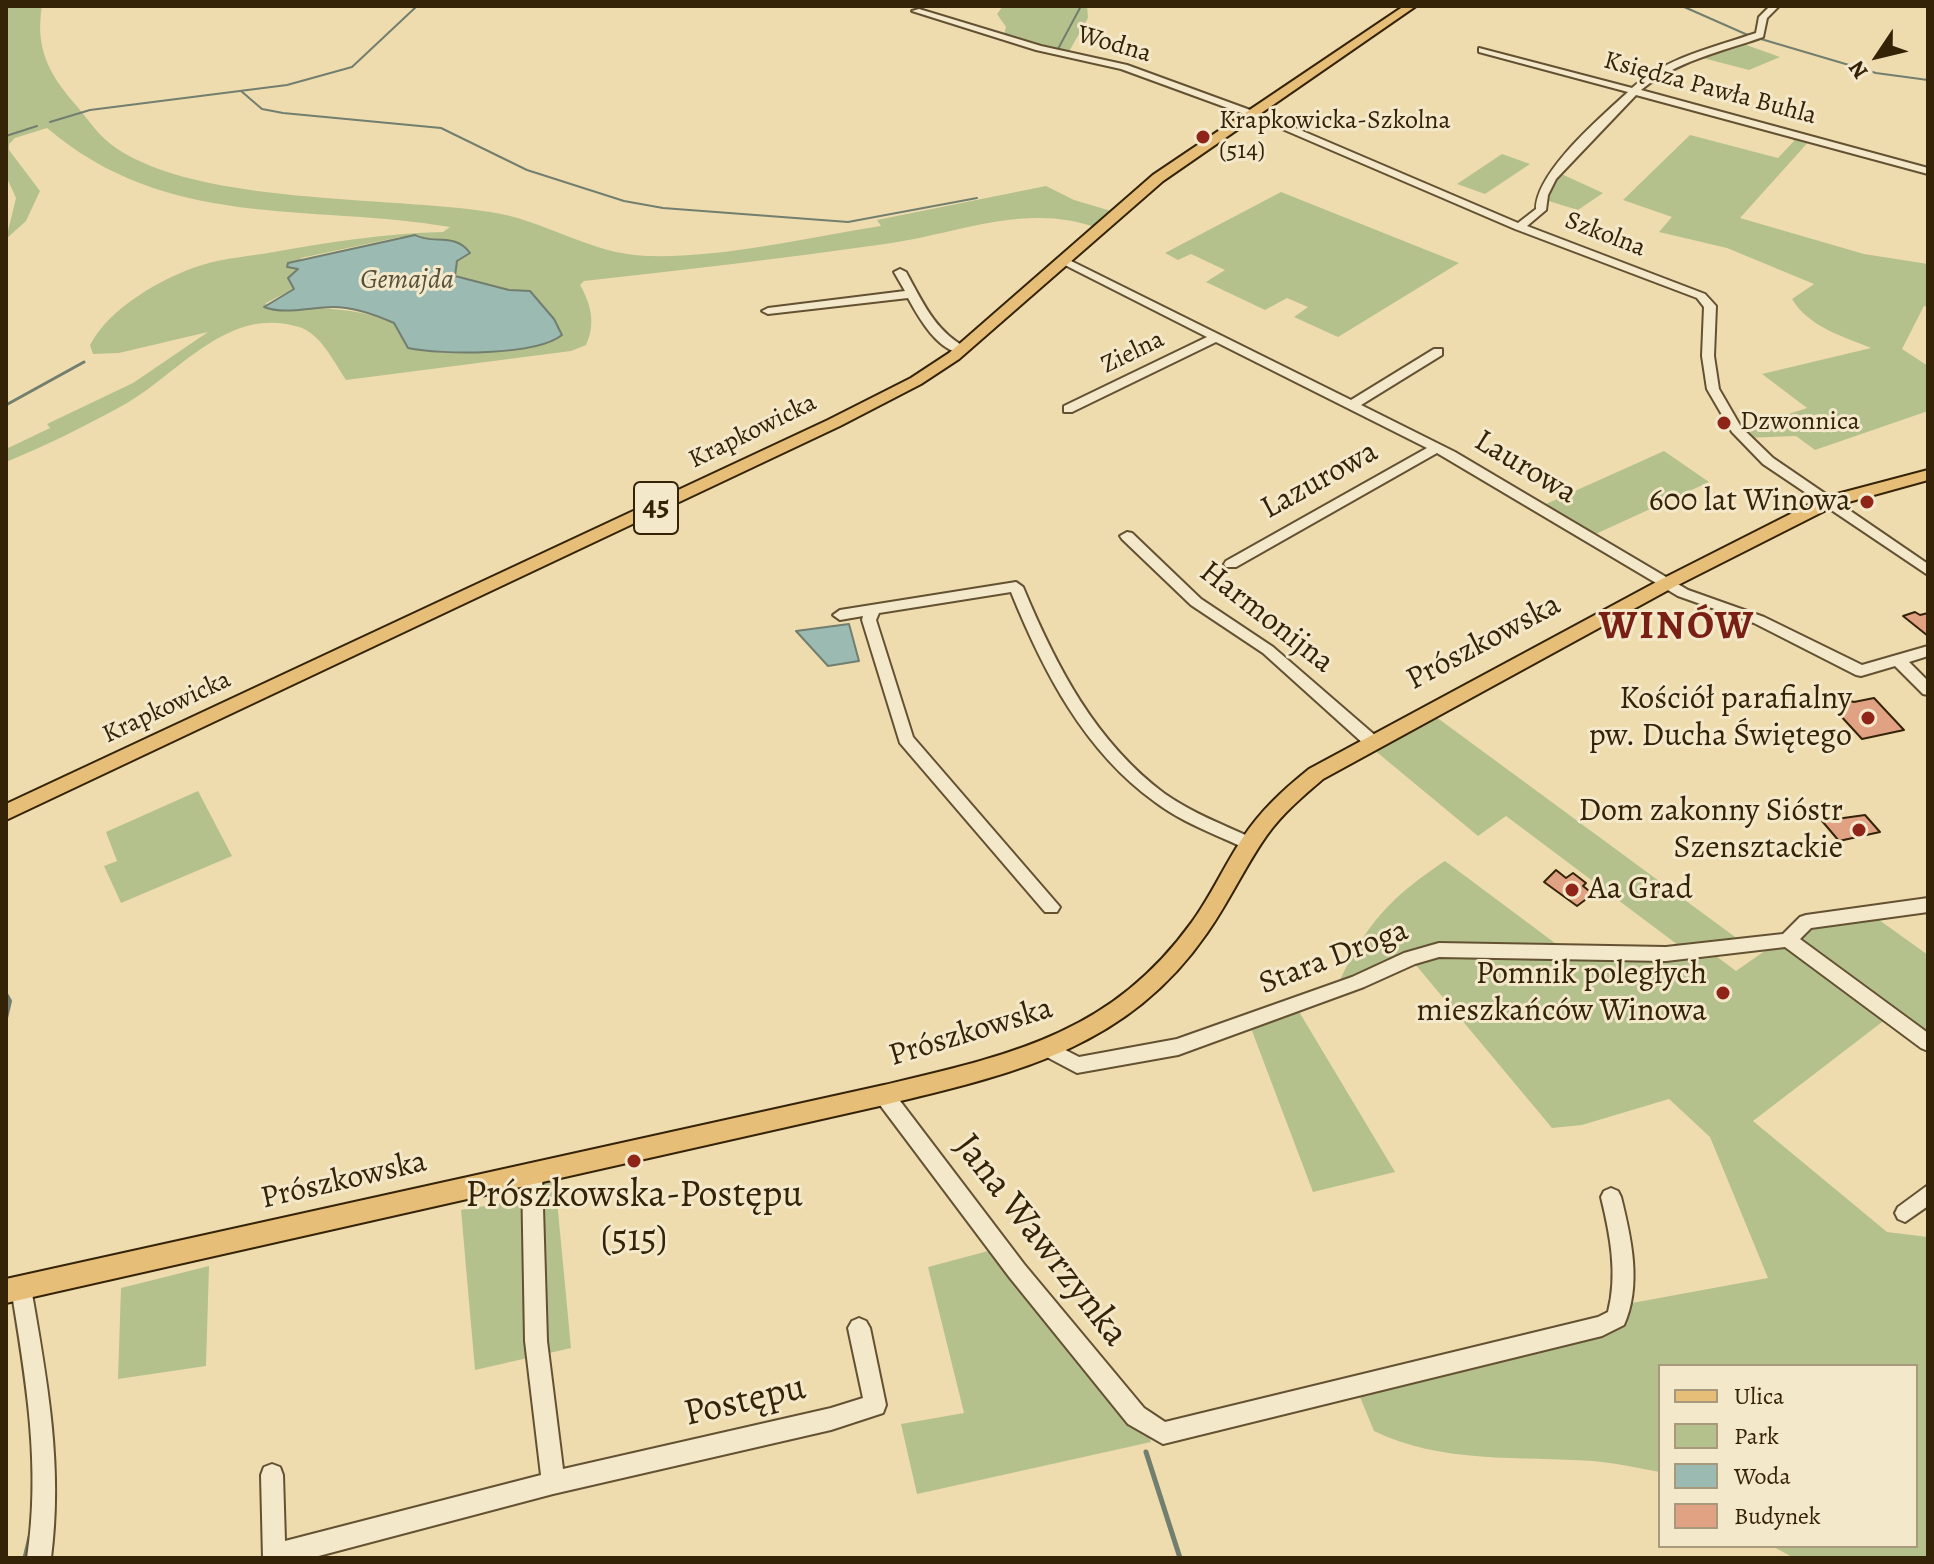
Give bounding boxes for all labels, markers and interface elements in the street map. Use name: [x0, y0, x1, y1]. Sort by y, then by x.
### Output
north arrow: [1838, 16, 1918, 96]
street label: Wodna: [1073, 20, 1155, 70]
street label: Księdza Pawła Buhla: [1600, 46, 1820, 132]
text: N: [1841, 55, 1875, 85]
place label: Krapkowicka-Szkolna (514): [1219, 106, 1451, 168]
marker: Krapkowicka-Szkolna (514): [1194, 128, 1212, 146]
street label: Szkolna: [1560, 205, 1650, 265]
water label: Gemajda: [360, 264, 454, 298]
street label: Zielna: [1096, 324, 1170, 382]
street label: Krapkowicka: [684, 388, 822, 476]
place label: Dzwonnica: [1740, 407, 1860, 439]
marker: Dzwonnica: [1715, 414, 1733, 432]
street label: Laurowa: [1467, 423, 1583, 513]
street label: Lazurowa: [1255, 433, 1385, 529]
road number: 45: [634, 482, 678, 534]
place label: 600 lat Winowa: [1649, 483, 1851, 521]
marker: 600 lat Winowa: [1858, 493, 1876, 511]
street label: Harmonijna: [1191, 554, 1341, 682]
street label: Prószkowska: [1400, 586, 1568, 700]
district label: WINÓW: [1599, 604, 1755, 652]
street label: Krapkowicka: [98, 665, 236, 751]
place label: Kościół parafialny pw. Ducha Świętego: [1589, 681, 1852, 756]
marker: Kościół parafialny pw. Ducha Świętego: [1859, 709, 1877, 727]
place label: Dom zakonny Sióstr Szensztackie: [1578, 793, 1843, 868]
marker: Dom zakonny Sióstr Szensztackie: [1850, 821, 1868, 839]
place label: Aa Grad: [1588, 871, 1693, 909]
marker: Aa Grad: [1563, 881, 1581, 899]
street label: Stara Droga: [1254, 912, 1414, 1004]
place label: Pomnik poległych mieszkańców Winowa: [1416, 956, 1707, 1031]
marker: Pomnik poległych mieszkańców Winowa: [1714, 984, 1732, 1002]
street label: Prószkowska: [885, 990, 1057, 1076]
street label: Jana Wawrzynka: [943, 1126, 1137, 1356]
street label: Prószkowska: [257, 1143, 431, 1219]
marker: Prószkowska-Postępu (515): [625, 1152, 643, 1170]
place label: Prószkowska-Postępu (515): [465, 1174, 803, 1264]
legend: [1658, 1364, 1918, 1548]
street label: Postępu: [680, 1366, 810, 1438]
text: Ulica: [1734, 1380, 1784, 1412]
text: Park: [1734, 1420, 1779, 1452]
text: Woda: [1734, 1460, 1791, 1492]
text: Budynek: [1734, 1500, 1821, 1532]

